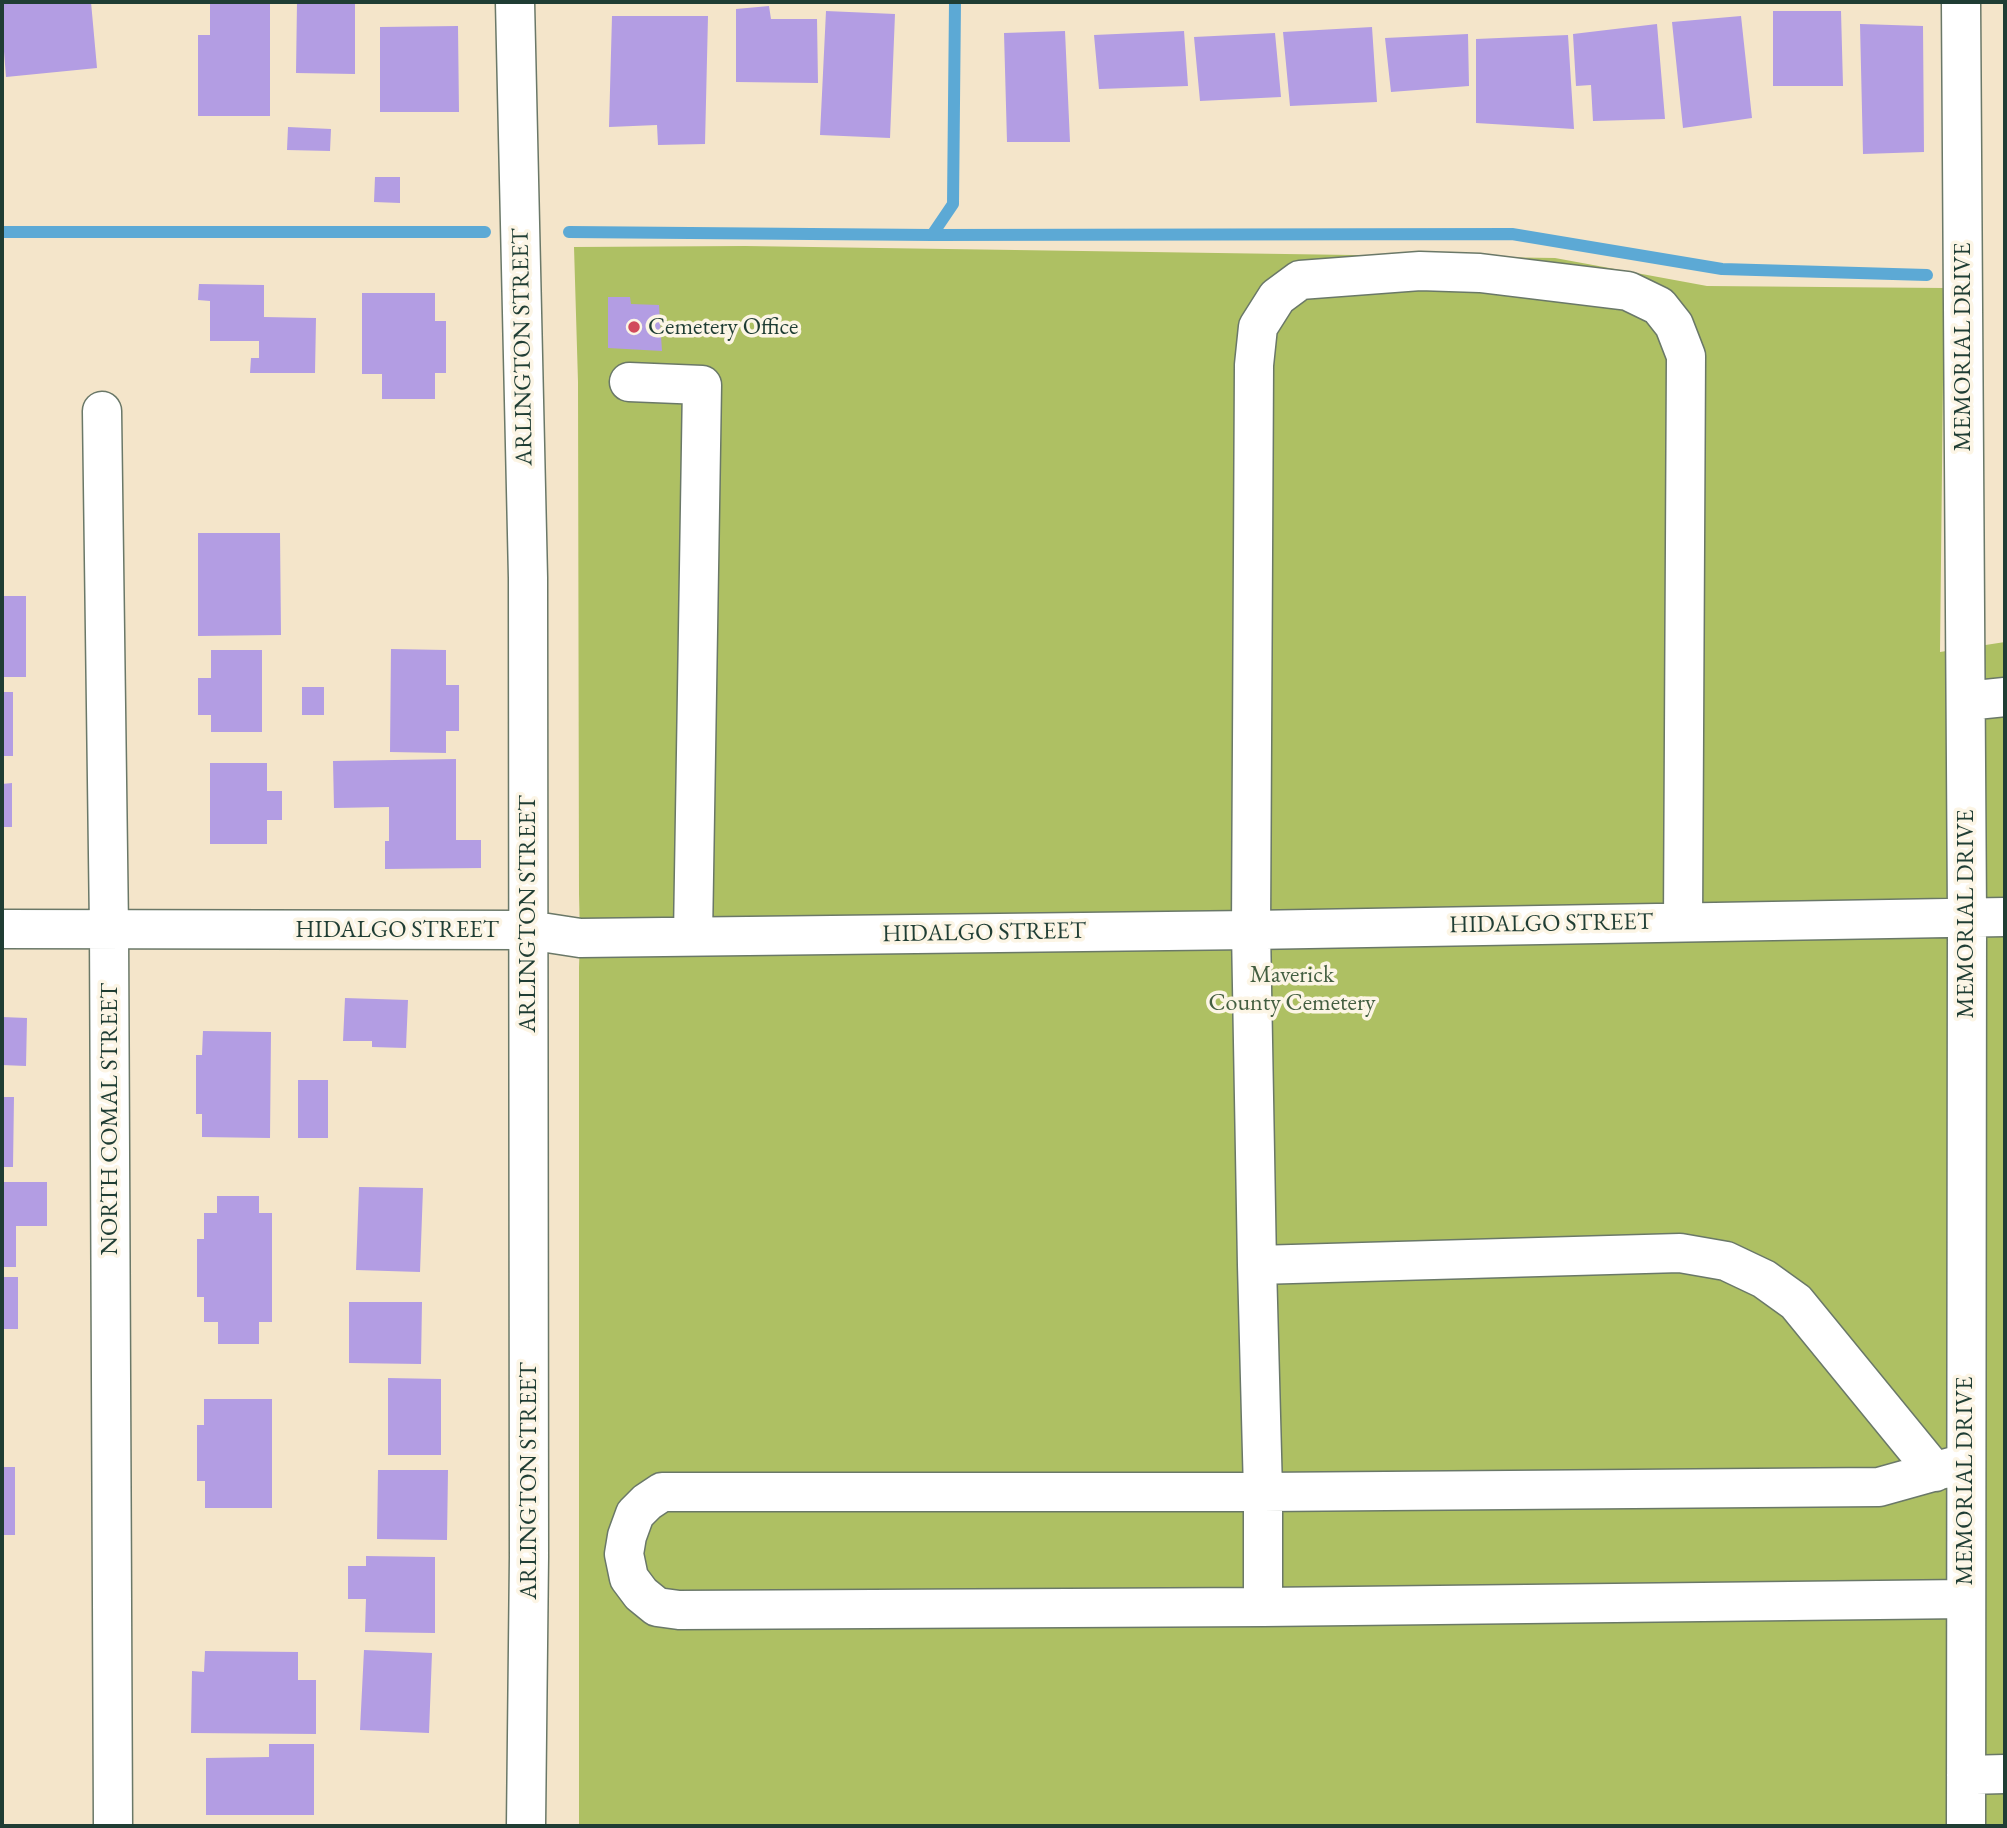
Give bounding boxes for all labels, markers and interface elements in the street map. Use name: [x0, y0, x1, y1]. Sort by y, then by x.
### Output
street label: ARLINGTON STREET: [507, 228, 539, 466]
street label: MEMORIAL DRIVE: [1949, 243, 1977, 451]
place label: Cemetery Office: [648, 313, 798, 341]
marker: Cemetery Office: [626, 319, 642, 335]
street label: ARLINGTON STREET: [514, 795, 542, 1033]
street label: MEMORIAL DRIVE: [1952, 810, 1980, 1018]
street label: HIDALGO STREET: [1449, 908, 1653, 940]
street label: HIDALGO STREET: [295, 916, 499, 944]
street label: HIDALGO STREET: [882, 917, 1086, 949]
park label: Maverick County Cemetery: [1209, 961, 1375, 1017]
street label: NORTH COMAL STREET: [96, 983, 124, 1255]
street label: ARLINGTON STREET: [515, 1362, 543, 1600]
street label: MEMORIAL DRIVE: [1951, 1377, 1979, 1585]

